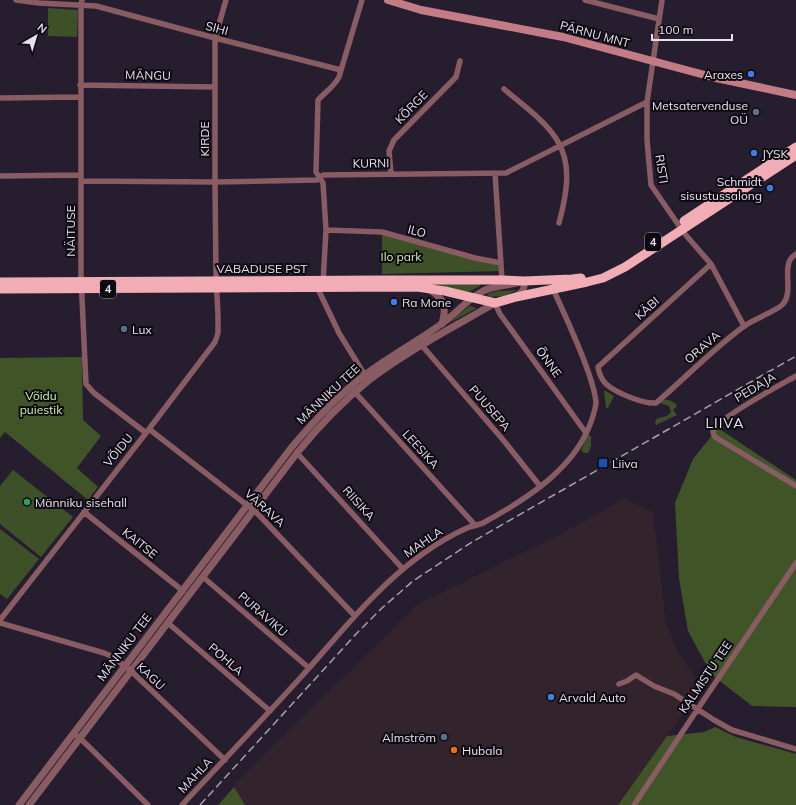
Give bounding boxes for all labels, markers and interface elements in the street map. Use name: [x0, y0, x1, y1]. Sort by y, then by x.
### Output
north arrow: [16, 16, 56, 56]
scale bar: [652, 16, 732, 42]
street label: SIHI: [204, 18, 230, 38]
street label: PÄRNU MNT: [559, 18, 632, 51]
text: N: [35, 20, 50, 36]
text: 100 m: [658, 22, 693, 37]
street label: MÄNGU: [125, 67, 171, 83]
place label: Araxes: [704, 67, 743, 82]
marker: Araxes: [746, 69, 756, 79]
street label: KÕRGE: [392, 87, 430, 127]
place label: Metsatervenduse OÜ: [652, 98, 748, 127]
marker: Metsatervenduse OÜ: [751, 107, 761, 117]
street label: KIRDE: [197, 121, 212, 157]
place label: JYSK: [762, 146, 788, 161]
marker: JYSK: [749, 148, 759, 158]
street label: RISTI: [652, 153, 672, 185]
street label: KURNI: [353, 155, 389, 171]
place label: Schmidt sisustussalong: [680, 174, 762, 203]
marker: Schmidt sisustussalong: [765, 183, 775, 193]
street label: NÄITUSE: [63, 205, 78, 257]
street label: ILO: [406, 221, 428, 241]
road number: 4: [645, 233, 661, 251]
park label: Ilo park: [381, 249, 422, 264]
street label: VABADUSE PST: [216, 261, 308, 276]
road number: 4: [100, 280, 116, 298]
street label: KÄBI: [632, 293, 662, 323]
place label: Ra Mone: [402, 295, 451, 310]
marker: Ra Mone: [389, 297, 399, 307]
place label: Lux: [132, 322, 152, 337]
marker: Lux: [119, 324, 129, 334]
street label: ORAVA: [681, 327, 723, 366]
street label: ÕNNE: [533, 344, 565, 380]
street label: MÄNNIKU TEE: [293, 361, 363, 427]
street label: PEDAJA: [732, 369, 779, 405]
street label: PUUSEPA: [466, 382, 514, 434]
park label: Võidu puiestik: [20, 388, 63, 417]
district label: LIIVA: [705, 414, 745, 432]
street label: LEESIKA: [400, 426, 442, 472]
street label: VÕIDU: [100, 430, 136, 470]
place label: Liiva: [612, 456, 638, 471]
marker: Liiva: [597, 457, 609, 469]
street label: RIISIKA: [340, 483, 378, 523]
street label: VÄRAVA: [242, 486, 289, 530]
place label: Männiku sisehall: [35, 495, 127, 510]
marker: Männiku sisehall: [22, 497, 32, 507]
street label: KAITSE: [119, 524, 161, 562]
street label: MAHLA: [401, 524, 445, 560]
street label: PURAVIKU: [235, 588, 291, 640]
street label: MÄNNIKU TEE: [94, 610, 154, 684]
street label: KALMISTU TEE: [675, 638, 735, 716]
street label: POHLA: [205, 640, 247, 678]
street label: KAGU: [134, 659, 168, 693]
place label: Arvald Auto: [559, 690, 626, 705]
marker: Arvald Auto: [546, 692, 556, 702]
place label: Almström: [382, 730, 436, 745]
marker: Almström: [439, 732, 449, 742]
place label: Hubala: [462, 743, 503, 758]
marker: Hubala: [449, 745, 459, 755]
street label: MAHLA: [175, 754, 215, 796]

